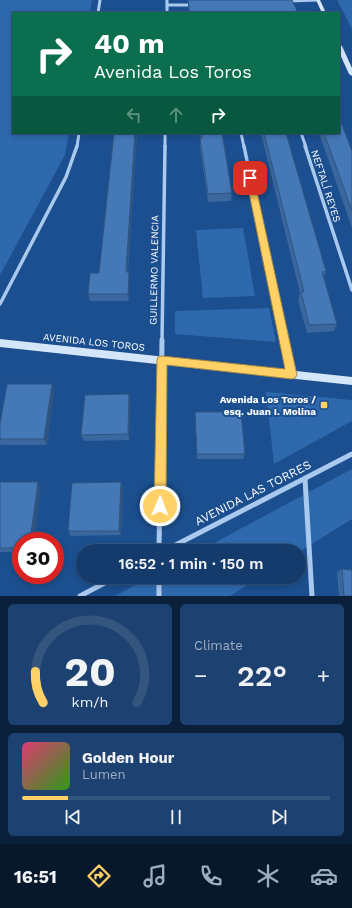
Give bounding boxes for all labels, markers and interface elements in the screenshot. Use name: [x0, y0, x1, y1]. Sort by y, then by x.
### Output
text: 40 m: [94, 27, 164, 60]
icon: right: [28, 28, 80, 80]
text: Avenida Los Toros: [94, 61, 252, 82]
icon: left: [123, 104, 145, 126]
icon: ahead: [165, 104, 187, 126]
icon: right: [207, 104, 229, 126]
street label: NEFTALÍ REYES: [309, 149, 343, 223]
pin: [233, 161, 267, 195]
icon: arrive: [239, 167, 261, 189]
street label: GUILLERMO VALENCIA: [148, 215, 160, 325]
street label: AVENIDA LOS TOROS: [43, 331, 145, 353]
place label: Avenida Los Toros / esq. Juan I. Molina: [220, 394, 316, 417]
marker: Avenida Los Toros / esq. Juan I. Molina: [319, 400, 329, 410]
street label: AVENIDA LAS TORRES: [193, 458, 313, 528]
position arrow: [139, 485, 181, 527]
speed limit sign: 30: [12, 532, 64, 584]
text: 16:52 · 1 min · 150 m: [119, 555, 264, 573]
text: Climate: [194, 638, 243, 653]
text: 20: [64, 646, 116, 695]
text: 22°: [237, 658, 287, 693]
text: −: [194, 663, 207, 688]
text: +: [317, 663, 330, 688]
text: km/h: [72, 693, 108, 709]
text: Golden Hour: [82, 749, 174, 767]
text: Lumen: [82, 767, 126, 782]
icon: previous: [62, 806, 84, 828]
icon: pause: [165, 806, 187, 828]
icon: next: [268, 806, 290, 828]
icon: directions: [85, 862, 113, 890]
icon: music: [141, 862, 169, 890]
icon: phone: [197, 862, 225, 890]
icon: climate: [254, 862, 282, 890]
icon: car: [310, 862, 338, 890]
text: 16:51: [14, 866, 57, 887]

